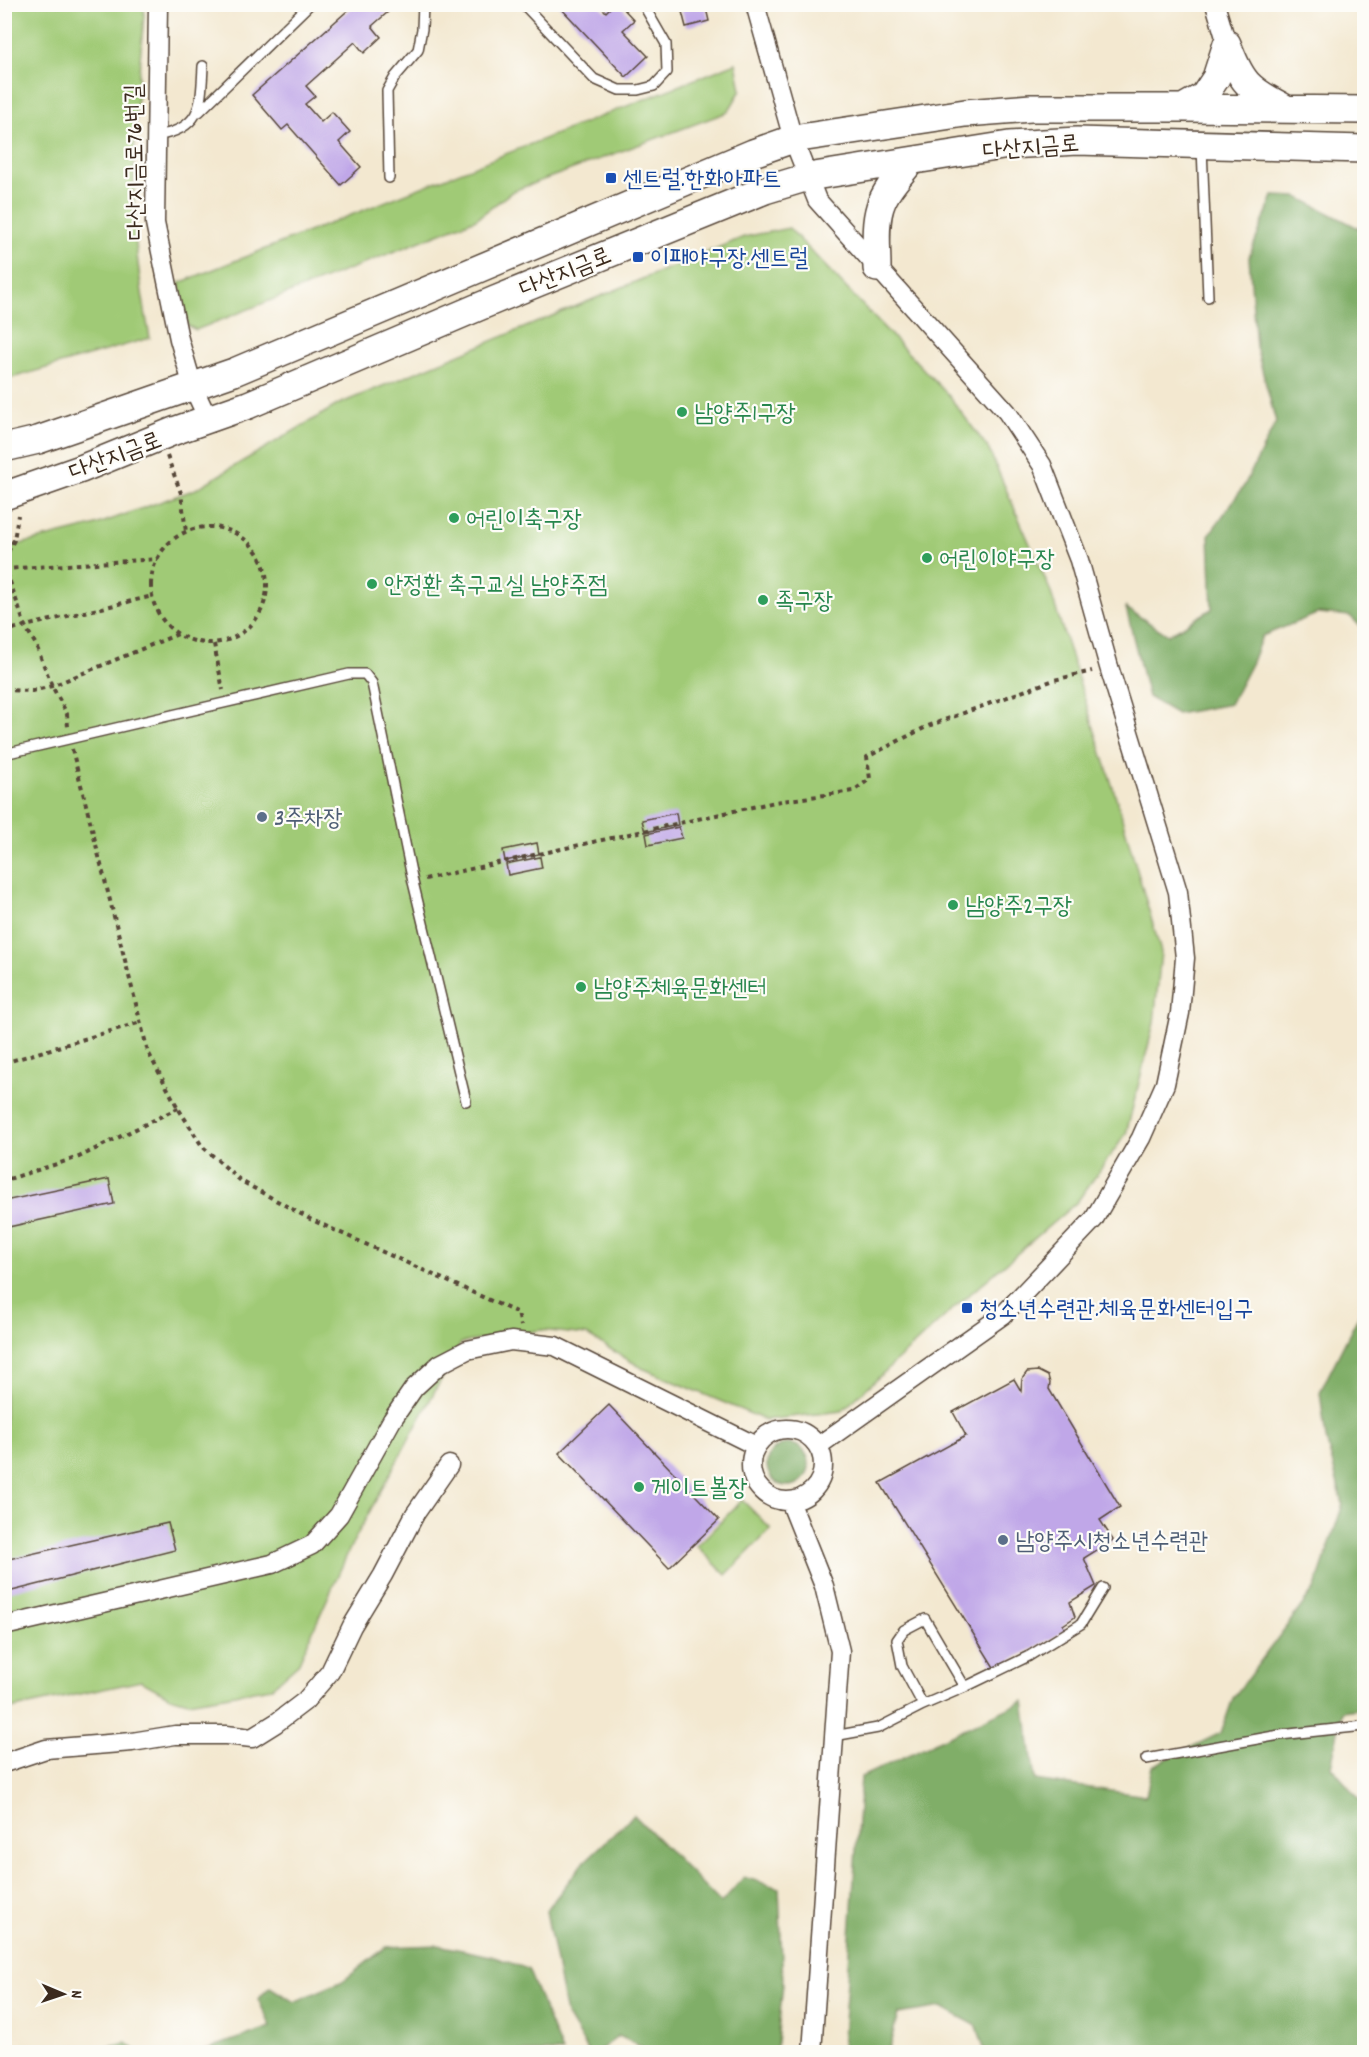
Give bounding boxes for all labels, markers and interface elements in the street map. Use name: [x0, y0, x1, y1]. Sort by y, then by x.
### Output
street label: 다산지금로76번길: [119, 84, 155, 240]
street label: 다산지금로: [982, 128, 1081, 170]
place label: 센트럴.한화아파트: [623, 164, 781, 198]
marker: 센트럴.한화아파트: [604, 171, 618, 185]
street label: 다산지금로: [515, 240, 617, 308]
place label: 이패야구장.센트럴: [650, 243, 808, 277]
marker: 이패야구장.센트럴: [631, 250, 645, 264]
place label: 남양주1구장: [694, 398, 796, 432]
marker: 남양주1구장: [675, 405, 689, 419]
street label: 다산지금로: [65, 425, 167, 491]
place label: 어린이축구장: [466, 504, 582, 538]
marker: 어린이축구장: [447, 511, 461, 525]
place label: 어린이야구장: [939, 544, 1055, 578]
marker: 어린이야구장: [920, 551, 934, 565]
place label: 안정환 축구교실 남양주점: [384, 570, 607, 604]
marker: 안정환 축구교실 남양주점: [365, 577, 379, 591]
place label: 족구장: [775, 586, 833, 620]
marker: 족구장: [756, 593, 770, 607]
place label: 3주차장: [274, 803, 343, 837]
marker: 3주차장: [255, 810, 269, 824]
place label: 남양주2구장: [965, 891, 1072, 925]
marker: 남양주2구장: [946, 898, 960, 912]
place label: 남양주체육문화센터: [593, 973, 767, 1007]
marker: 남양주체육문화센터: [574, 980, 588, 994]
place label: 청소년수련관.체육문화센터입구: [979, 1294, 1253, 1328]
marker: 청소년수련관.체육문화센터입구: [960, 1301, 974, 1315]
place label: 게이트볼장: [651, 1473, 748, 1507]
marker: 게이트볼장: [632, 1480, 646, 1494]
place label: 남양주시청소년수련관: [1015, 1526, 1208, 1560]
marker: 남양주시청소년수련관: [996, 1533, 1010, 1547]
north arrow: [33, 1964, 93, 2024]
text: N: [64, 1990, 87, 1999]

